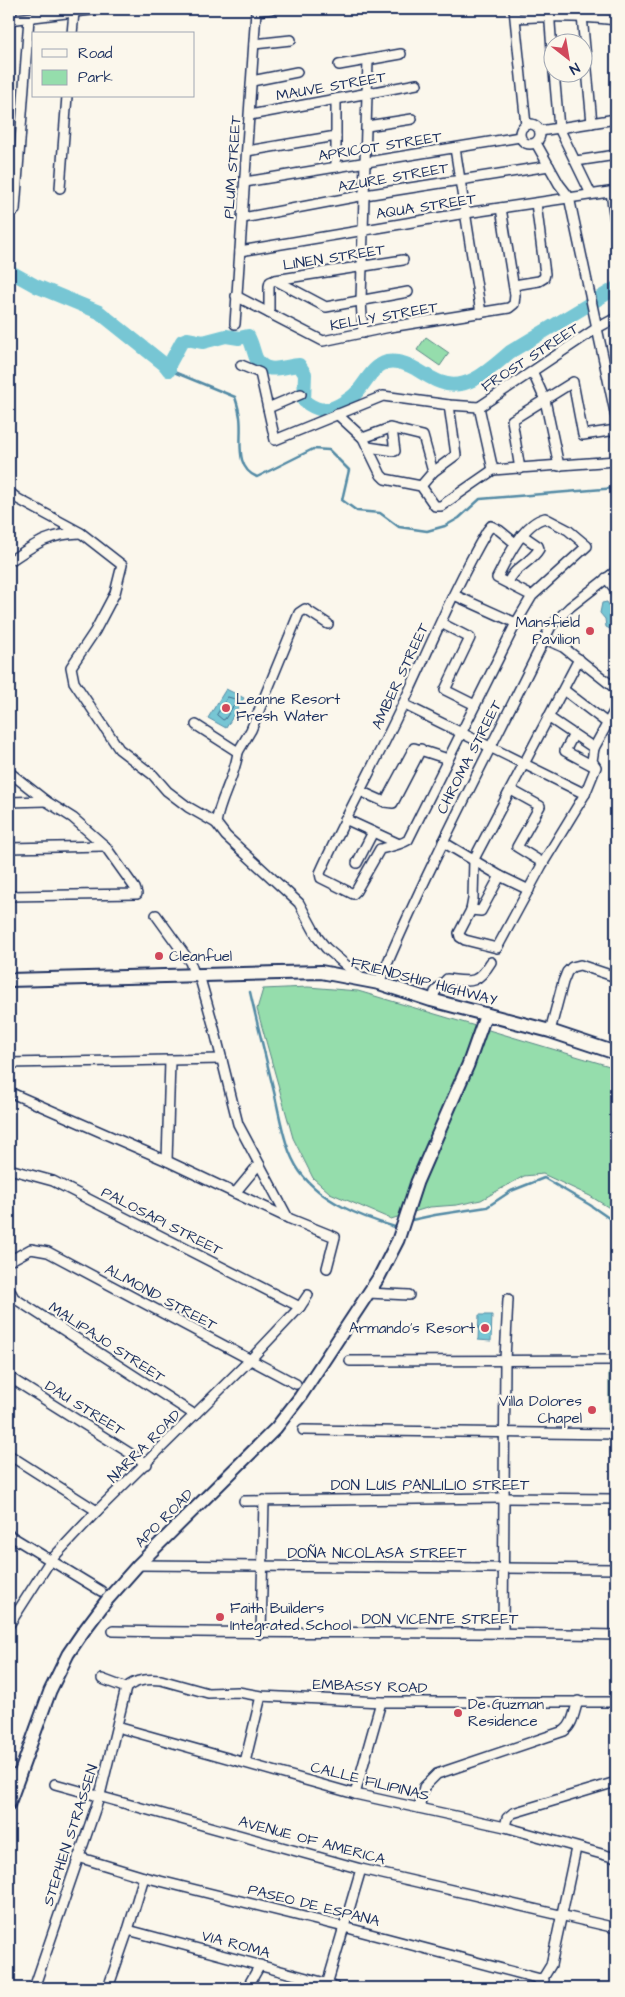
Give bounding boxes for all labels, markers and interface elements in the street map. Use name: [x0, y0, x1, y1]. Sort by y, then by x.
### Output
legend: [32, 32, 195, 98]
north arrow: [542, 32, 592, 82]
text: Road: [78, 43, 113, 64]
text: N: [565, 57, 583, 79]
street label: MAUVE STREET: [274, 66, 388, 107]
text: Park: [78, 67, 113, 88]
street label: PLUM STREET: [218, 114, 247, 219]
street label: APRICOT STREET: [317, 126, 444, 167]
street label: AZURE STREET: [336, 157, 451, 198]
street label: AQUA STREET: [374, 188, 478, 225]
street label: LINEN STREET: [282, 239, 387, 276]
street label: KELLY STREET: [328, 297, 440, 336]
street label: FROST STREET: [477, 318, 584, 397]
place label: Mansfield Pavilion: [516, 612, 581, 650]
street label: AMBER STREET: [367, 619, 435, 733]
marker: Mansfield Pavilion: [584, 625, 596, 637]
place label: Leanne Resort Fresh Water: [236, 689, 340, 727]
street label: CHROMA STREET: [432, 696, 508, 818]
marker: Leanne Resort Fresh Water: [220, 702, 232, 714]
place label: Cleanfuel: [169, 946, 232, 967]
marker: Cleanfuel: [153, 950, 165, 962]
street label: FRIENDSHIP HIGHWAY: [348, 952, 499, 1011]
street label: PALOSAPI STREET: [98, 1182, 227, 1261]
street label: ALMOND STREET: [101, 1259, 221, 1336]
street label: MALIPAJO STREET: [45, 1297, 169, 1388]
place label: Armando's Resort: [349, 1318, 475, 1339]
marker: Armando's Resort: [479, 1322, 491, 1334]
street label: DAU STREET: [41, 1376, 129, 1442]
place label: Villa Dolores Chapel: [499, 1391, 582, 1429]
marker: Villa Dolores Chapel: [586, 1404, 598, 1416]
street label: NARRA ROAD: [103, 1405, 186, 1488]
street label: DON LUIS PANLILIO STREET: [331, 1475, 530, 1496]
street label: APO ROAD: [130, 1484, 199, 1552]
street label: DOÑA NICOLASA STREET: [287, 1543, 467, 1564]
place label: Faith Builders Integrated School: [230, 1598, 351, 1637]
street label: DON VICENTE STREET: [362, 1609, 519, 1630]
marker: Faith Builders Integrated School: [214, 1611, 226, 1623]
street label: EMBASSY ROAD: [312, 1674, 428, 1699]
place label: De Guzman Residence: [468, 1694, 545, 1732]
marker: De Guzman Residence: [452, 1707, 464, 1719]
street label: CALLE FILIPINAS: [308, 1757, 432, 1806]
street label: STEPHEN STRASSEN: [38, 1762, 103, 1909]
street label: AVENUE OF AMERICA: [236, 1811, 388, 1870]
street label: PASEO DE ESPANA: [246, 1879, 382, 1932]
street label: VIA ROMA: [199, 1925, 273, 1964]

